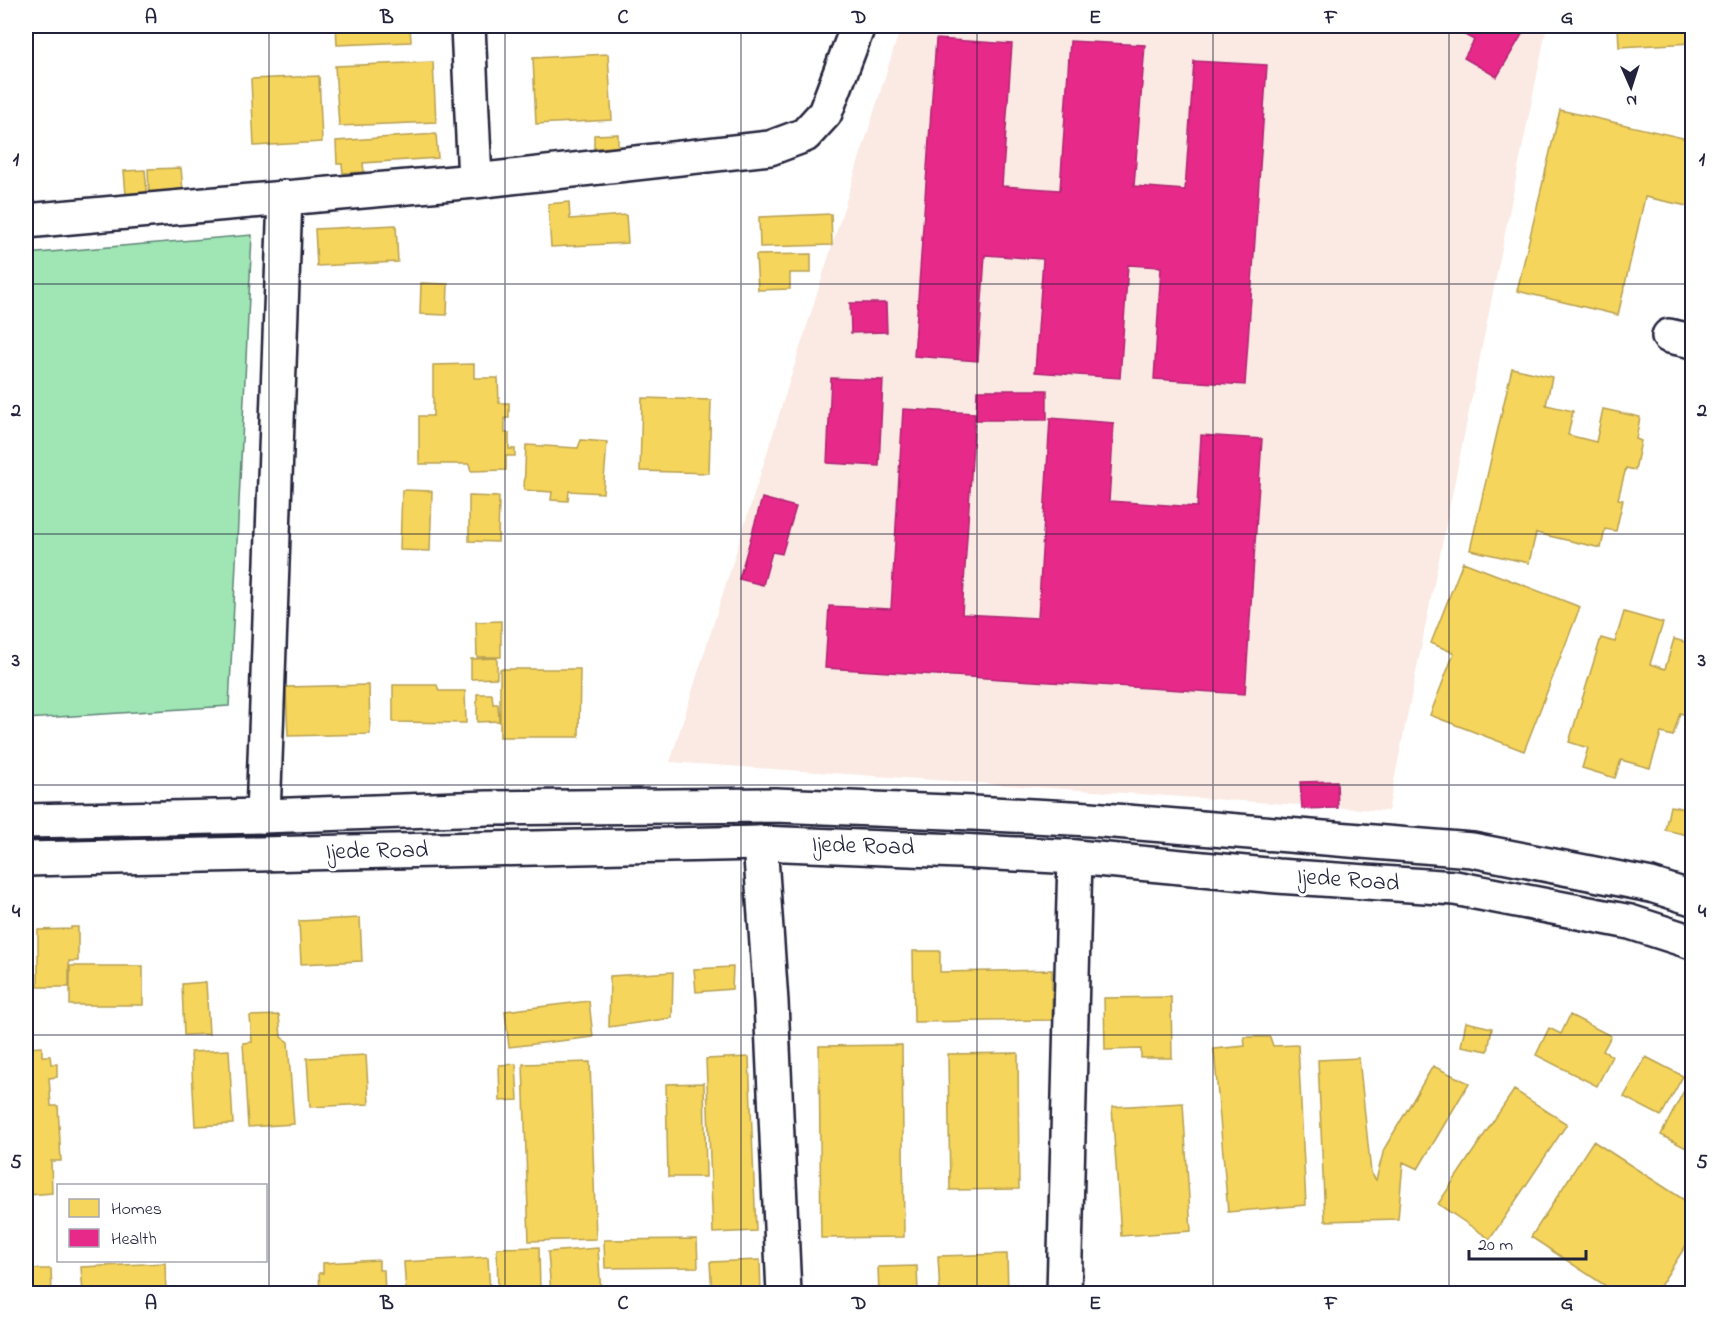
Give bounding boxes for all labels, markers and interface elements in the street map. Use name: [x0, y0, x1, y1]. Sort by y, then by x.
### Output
text: A: [145, 4, 157, 33]
text: B: [379, 4, 394, 33]
text: C: [618, 4, 629, 33]
text: D: [851, 4, 866, 33]
text: E: [1089, 4, 1101, 33]
text: F: [1324, 4, 1338, 33]
text: G: [1561, 4, 1574, 33]
north arrow: [1601, 57, 1661, 117]
text: N: [1625, 88, 1638, 112]
text: 1: [13, 146, 20, 175]
text: 1: [1699, 146, 1706, 175]
text: 2: [10, 397, 21, 426]
text: 2: [1696, 397, 1707, 426]
text: 3: [11, 647, 20, 676]
text: 3: [1697, 647, 1706, 676]
street label: Ijede Road: [811, 828, 915, 866]
street label: Ijede Road: [325, 834, 429, 870]
street label: Ijede Road: [1296, 860, 1401, 902]
text: 4: [12, 898, 21, 927]
text: 4: [1698, 898, 1707, 927]
text: 5: [10, 1149, 22, 1178]
text: 5: [1696, 1149, 1708, 1178]
legend: [57, 1184, 267, 1262]
text: Homes: [111, 1197, 162, 1223]
scale bar: [1469, 1223, 1586, 1261]
text: Health: [111, 1227, 157, 1253]
text: 20 m: [1478, 1233, 1513, 1259]
text: A: [145, 1290, 157, 1319]
text: B: [379, 1290, 394, 1319]
text: C: [618, 1290, 629, 1319]
text: D: [851, 1290, 866, 1319]
text: E: [1089, 1290, 1101, 1319]
text: F: [1324, 1290, 1338, 1319]
text: G: [1561, 1290, 1574, 1319]

